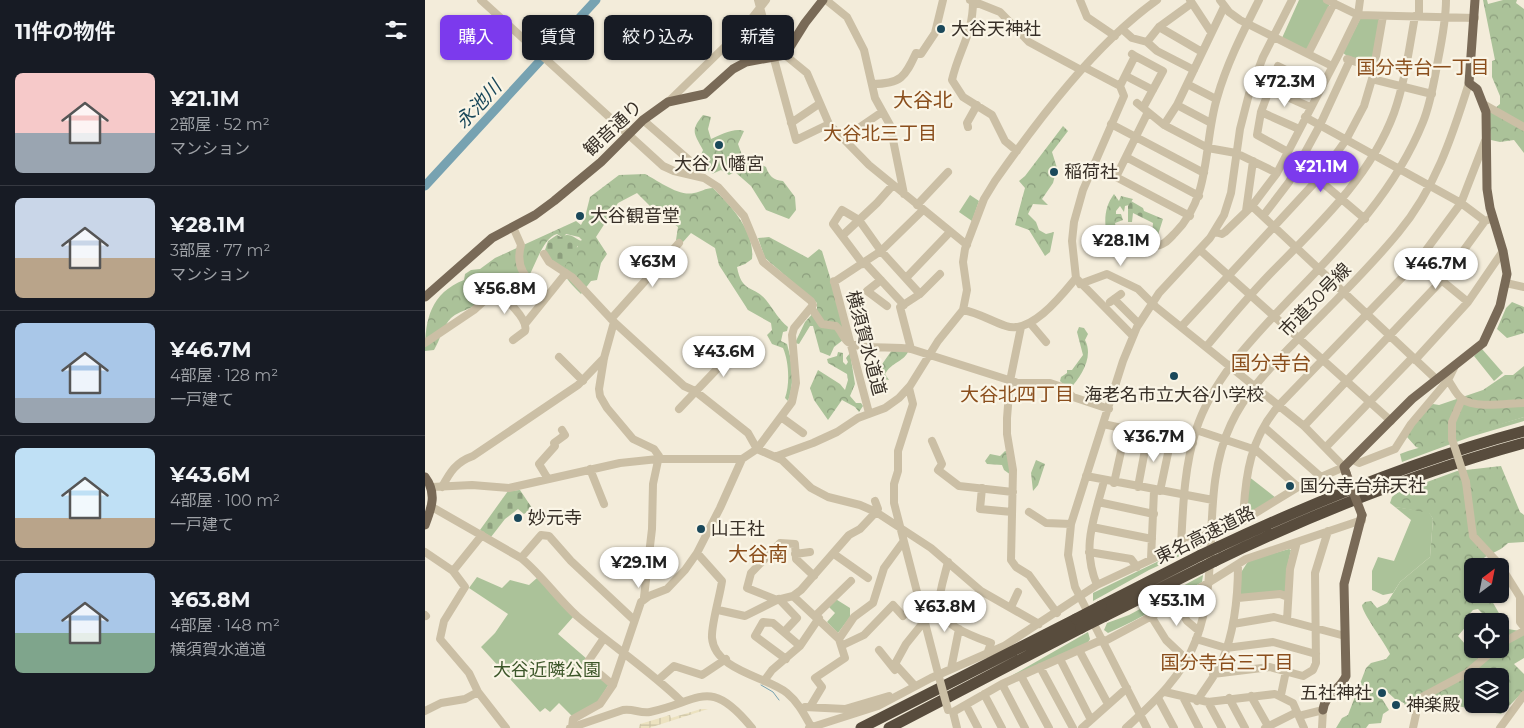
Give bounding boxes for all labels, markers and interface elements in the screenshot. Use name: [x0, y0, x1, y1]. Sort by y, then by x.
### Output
chip: 購入: [440, 15, 512, 60]
chip: 賃貸: [522, 15, 594, 60]
chip: 絞り込み: [604, 15, 712, 60]
chip: 新着: [722, 15, 794, 60]
icon: filters: [382, 16, 410, 44]
place label: 大谷天神社: [951, 18, 1041, 40]
text: 11件の物件: [15, 19, 115, 44]
marker: 大谷天神社: [935, 23, 947, 35]
district label: 国分寺台一丁目: [1356, 56, 1490, 79]
pin: ¥72.3M: [1244, 66, 1326, 108]
text: ¥72.3M: [1255, 72, 1315, 91]
water label: 永池川: [451, 74, 508, 133]
text: ¥21.1M: [170, 86, 240, 111]
district label: 大谷北: [893, 88, 953, 112]
icon: home: [55, 93, 115, 153]
street label: 観音通り: [579, 95, 647, 161]
text: 2部屋 · 52 m²: [170, 115, 270, 134]
district label: 大谷北三丁目: [823, 122, 937, 145]
text: マンション: [170, 139, 250, 158]
marker: 大谷八幡宮: [713, 139, 725, 151]
pin: ¥21.1M: [1280, 150, 1362, 193]
place label: 大谷八幡宮: [674, 153, 764, 175]
text: ¥21.1M: [1295, 157, 1347, 176]
place label: 稲荷社: [1064, 161, 1118, 183]
marker: 稲荷社: [1048, 166, 1060, 178]
place label: 大谷観音堂: [590, 205, 680, 227]
marker: 大谷観音堂: [574, 210, 586, 222]
text: ¥28.1M: [170, 212, 245, 237]
icon: home: [55, 218, 115, 278]
pin: ¥28.1M: [1080, 224, 1162, 267]
text: ¥28.1M: [1092, 231, 1150, 250]
text: 3部屋 · 77 m²: [170, 241, 270, 260]
pin: ¥63M: [623, 246, 683, 288]
pin: ¥46.7M: [1395, 248, 1477, 290]
text: ¥63M: [630, 252, 676, 271]
text: ¥46.7M: [1405, 254, 1467, 273]
street label: 市道30号線: [1274, 259, 1356, 341]
text: マンション: [170, 265, 250, 284]
pin: ¥56.8M: [464, 272, 546, 315]
text: ¥56.8M: [474, 279, 536, 298]
street label: 横須賀水道道: [841, 288, 891, 398]
pin: ¥43.6M: [683, 336, 765, 378]
text: ¥46.7M: [170, 337, 252, 362]
text: ¥43.6M: [693, 342, 755, 361]
icon: home: [55, 343, 115, 403]
district label: 国分寺台: [1231, 351, 1311, 375]
text: 4部屋 · 128 m²: [170, 366, 278, 385]
marker: 海老名市立大谷小学校: [1168, 370, 1180, 382]
district label: 大谷北四丁目: [960, 383, 1074, 406]
place label: 海老名市立大谷小学校: [1084, 384, 1264, 406]
text: 一戸建て: [170, 390, 234, 409]
pin: ¥36.7M: [1113, 420, 1195, 463]
text: ¥36.7M: [1124, 427, 1184, 446]
text: ¥43.6M: [170, 462, 251, 487]
icon: home: [55, 468, 115, 528]
place label: 国分寺台弁天社: [1300, 475, 1426, 497]
marker: 国分寺台弁天社: [1284, 480, 1296, 492]
text: 4部屋 · 100 m²: [170, 491, 280, 510]
street label: 東名高速道路: [1152, 501, 1258, 569]
place label: 妙元寺: [528, 507, 582, 529]
marker: 妙元寺: [512, 512, 524, 524]
text: 一戸建て: [170, 515, 234, 534]
place label: 山王社: [711, 518, 765, 540]
marker: 山王社: [695, 523, 707, 535]
district label: 大谷南: [728, 542, 788, 566]
pin: ¥29.1M: [598, 546, 680, 589]
text: ¥29.1M: [611, 553, 667, 572]
north arrow: [1464, 558, 1509, 602]
map controls: [1464, 558, 1509, 713]
pin: ¥53.1M: [1136, 584, 1218, 627]
text: ¥63.8M: [170, 587, 251, 612]
pin: ¥63.8M: [904, 590, 986, 633]
text: ¥53.1M: [1149, 591, 1205, 610]
icon: home: [55, 593, 115, 653]
text: ¥63.8M: [914, 597, 976, 616]
button: locate: [1464, 613, 1509, 658]
text: 4部屋 · 148 m²: [170, 616, 280, 635]
text: 横須賀水道道: [170, 640, 266, 659]
district label: 国分寺台三丁目: [1160, 651, 1294, 674]
park label: 大谷近隣公園: [493, 659, 601, 681]
button: layers: [1464, 668, 1509, 713]
place label: 五社神社: [1300, 682, 1372, 704]
marker: 五社神社: [1376, 687, 1388, 699]
place label: 神楽殿: [1406, 694, 1460, 716]
marker: 神楽殿: [1390, 699, 1402, 711]

